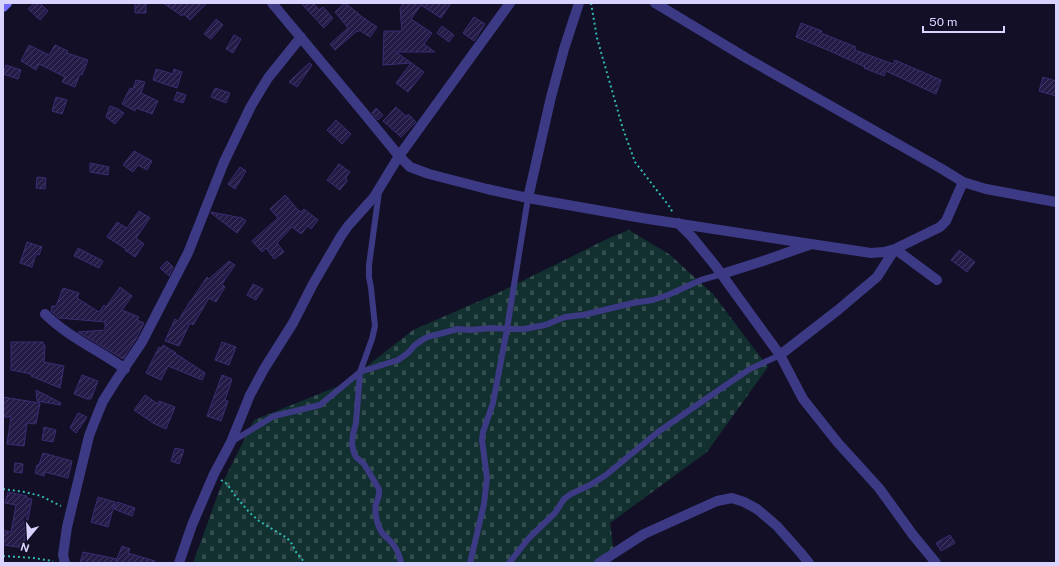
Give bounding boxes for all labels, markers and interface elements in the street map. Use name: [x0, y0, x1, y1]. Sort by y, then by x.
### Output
scale bar: [923, 8, 1004, 34]
text: 50 m: [929, 15, 957, 29]
north arrow: [8, 518, 48, 558]
text: N: [19, 540, 31, 555]

